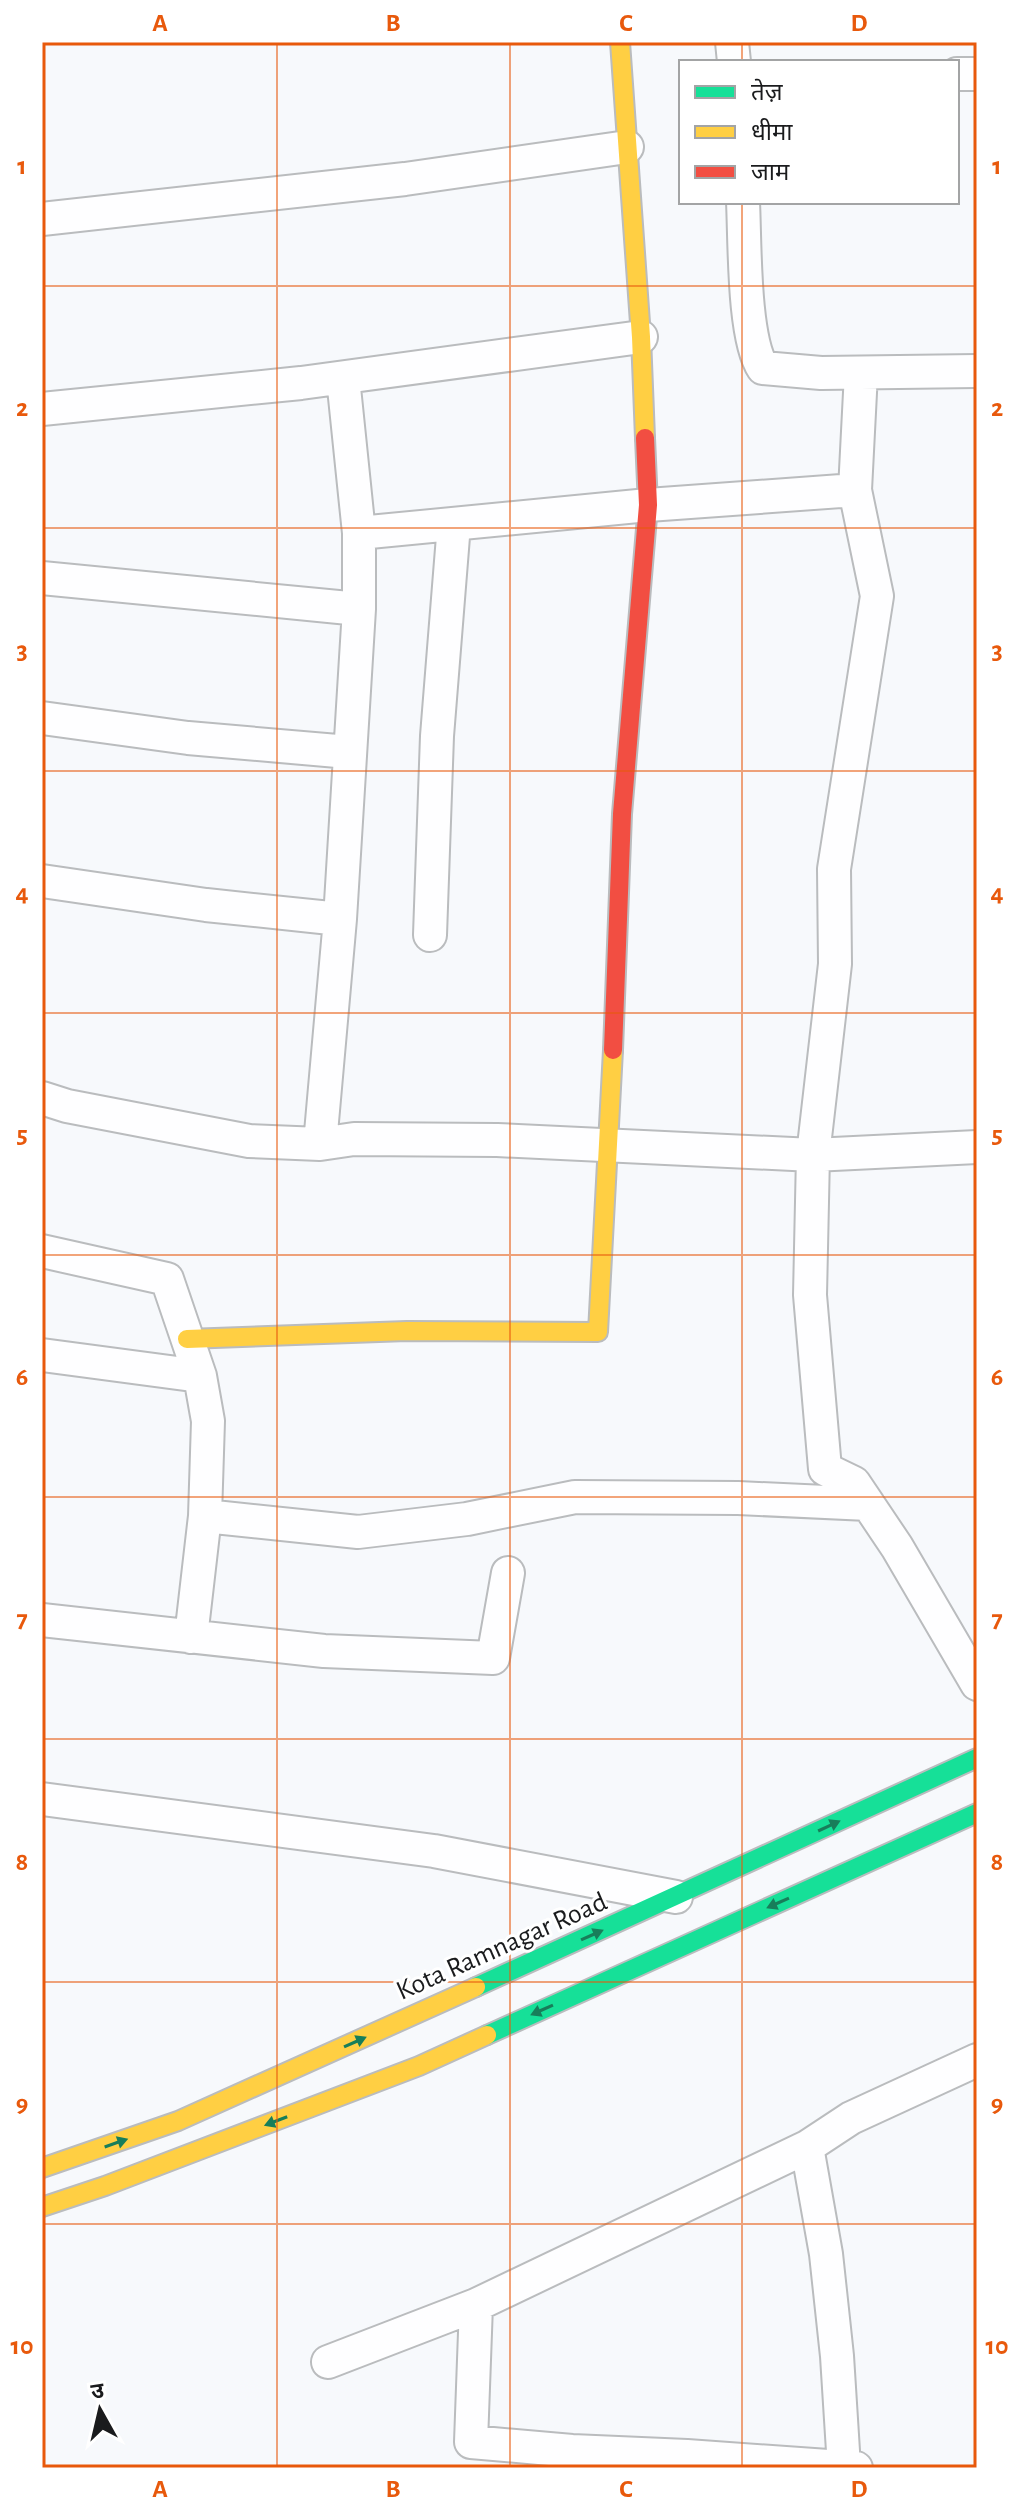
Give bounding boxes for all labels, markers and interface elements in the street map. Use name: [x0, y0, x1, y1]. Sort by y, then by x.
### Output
text: A: [152, 10, 168, 36]
text: B: [385, 10, 401, 36]
text: C: [619, 10, 633, 36]
text: D: [850, 10, 868, 36]
legend: [679, 60, 959, 204]
text: तेज़: [751, 78, 784, 105]
text: धीमा: [751, 118, 793, 145]
text: 1: [17, 153, 27, 179]
text: 1: [992, 153, 1002, 179]
text: जाम: [751, 161, 790, 185]
text: 2: [16, 395, 28, 421]
text: 2: [991, 395, 1003, 421]
text: 3: [16, 638, 28, 664]
text: 3: [991, 638, 1003, 664]
text: 4: [15, 880, 29, 906]
text: 4: [990, 880, 1004, 906]
text: 5: [16, 1122, 28, 1148]
text: 5: [991, 1122, 1003, 1148]
text: 6: [16, 1364, 28, 1390]
text: 6: [991, 1364, 1003, 1390]
text: 7: [16, 1606, 28, 1632]
text: 7: [991, 1606, 1003, 1632]
one-way arrow: [817, 1820, 840, 1833]
text: 8: [16, 1849, 28, 1875]
text: 8: [991, 1849, 1003, 1875]
street label: Kota Ramnagar Road: [392, 1888, 611, 2006]
one-way arrow: [767, 1896, 790, 1910]
one-way arrow: [580, 1928, 604, 1942]
one-way arrow: [530, 2003, 553, 2017]
one-way arrow: [343, 2035, 367, 2048]
text: 9: [16, 2091, 28, 2117]
text: 9: [991, 2091, 1003, 2117]
one-way arrow: [264, 2115, 288, 2128]
one-way arrow: [104, 2136, 128, 2148]
text: 10: [11, 2333, 33, 2359]
text: 10: [986, 2333, 1008, 2359]
north arrow: [60, 2370, 140, 2450]
text: उ: [89, 2379, 106, 2403]
text: A: [152, 2476, 168, 2502]
text: B: [385, 2476, 401, 2502]
text: C: [619, 2476, 633, 2502]
text: D: [850, 2476, 868, 2502]

